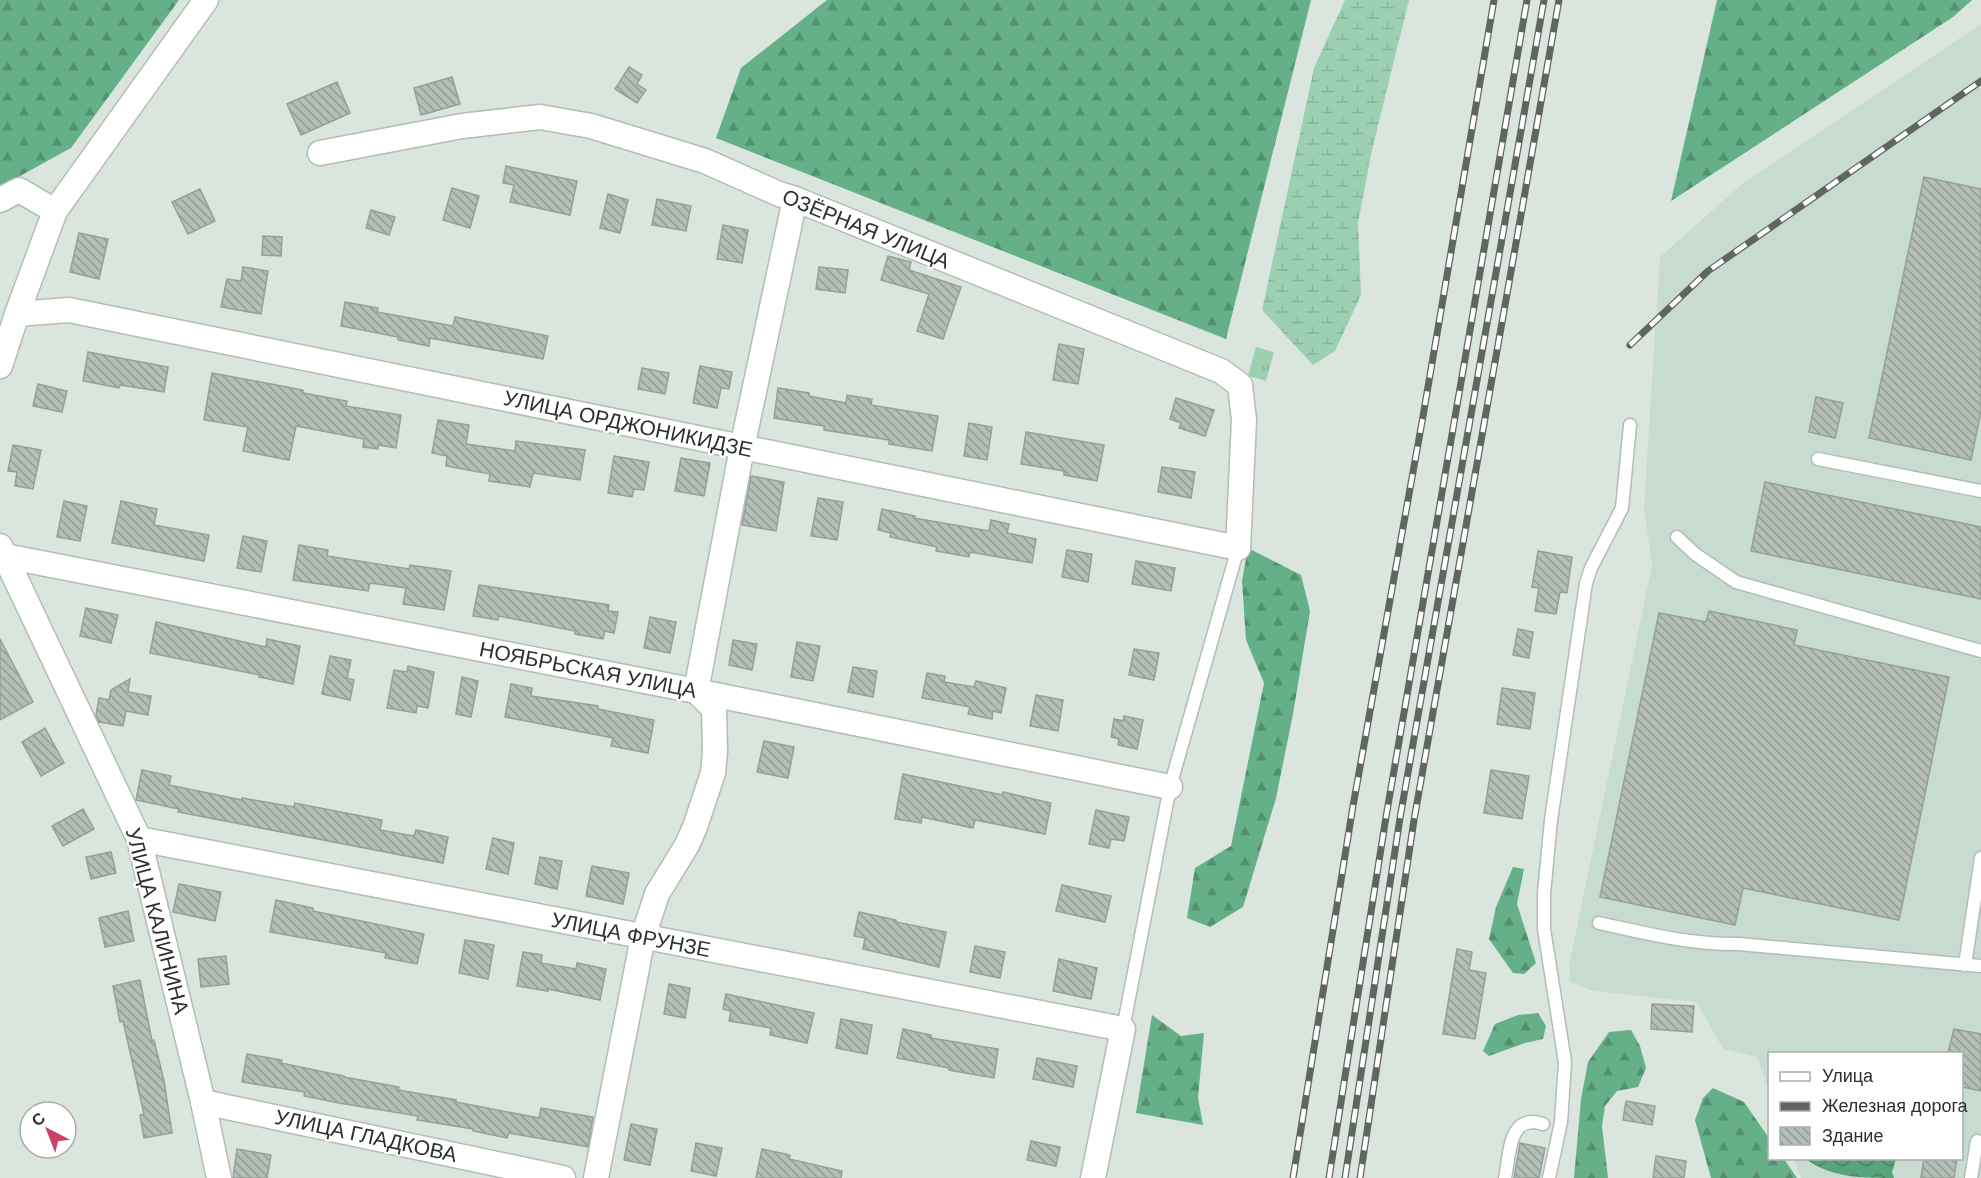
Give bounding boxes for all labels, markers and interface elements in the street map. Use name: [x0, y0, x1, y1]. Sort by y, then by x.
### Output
street label: ОЗЁРНАЯ УЛИЦА: [779, 184, 953, 273]
street label: УЛИЦА ОРДЖОНИКИДЗЕ: [502, 386, 755, 461]
street label: НОЯБРЬСКАЯ УЛИЦА: [478, 637, 699, 702]
street label: УЛИЦА КАЛИНИНА: [122, 825, 193, 1017]
street label: УЛИЦА ФРУНЗЕ: [550, 908, 713, 961]
legend: [1768, 1052, 1963, 1160]
text: Улица: [1822, 1066, 1874, 1086]
text: Железная дорога: [1822, 1096, 1969, 1116]
north arrow: [18, 1100, 78, 1160]
street label: УЛИЦА ГЛАДКОВА: [273, 1105, 459, 1166]
text: С: [28, 1109, 49, 1129]
text: Здание: [1822, 1126, 1883, 1146]

